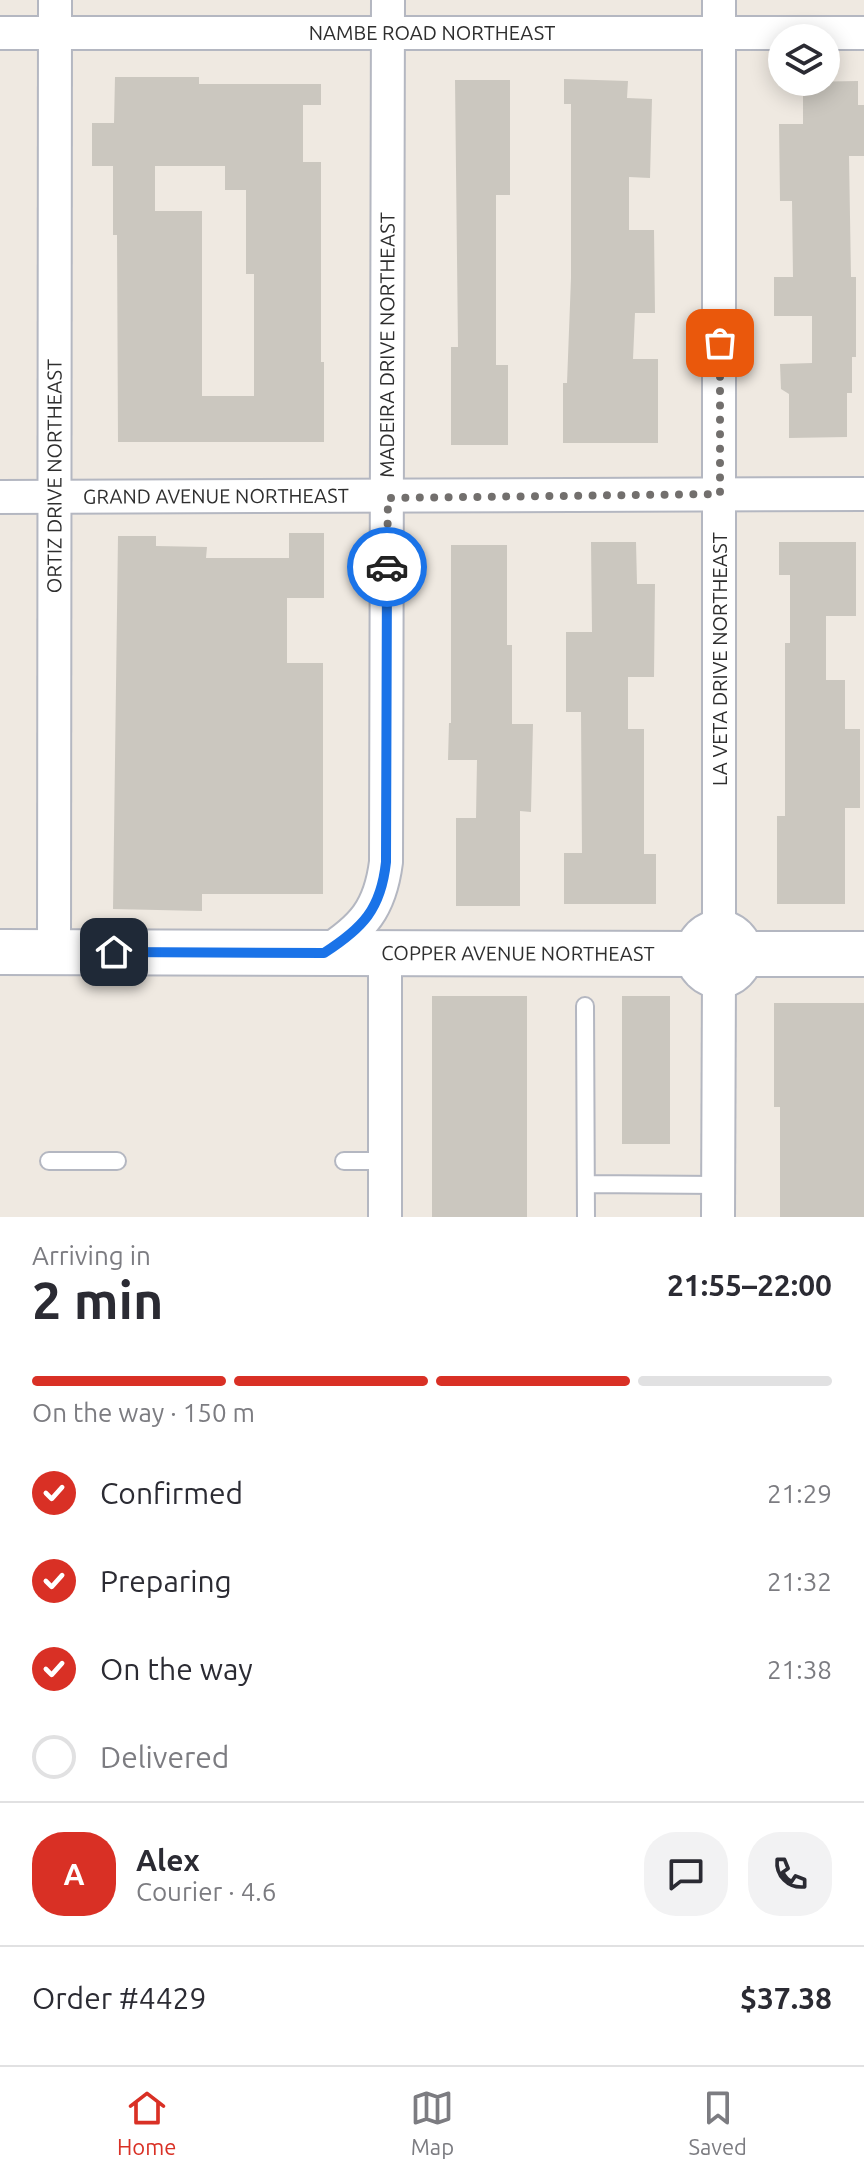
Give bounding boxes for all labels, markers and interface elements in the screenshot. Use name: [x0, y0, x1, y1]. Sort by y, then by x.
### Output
street label: NAMBE ROAD NORTHEAST: [309, 21, 555, 44]
map controls: [768, 24, 840, 96]
button: layers: [768, 24, 840, 96]
street label: MADEIRA DRIVE NORTHEAST: [375, 212, 399, 478]
pin: [686, 309, 754, 377]
icon: bag: [698, 321, 742, 365]
street label: ORTIZ DRIVE NORTHEAST: [42, 359, 66, 593]
street label: GRAND AVENUE NORTHEAST: [83, 484, 349, 508]
courier: [347, 527, 427, 607]
street label: LA VETA DRIVE NORTHEAST: [708, 532, 731, 786]
icon: car: [365, 545, 409, 589]
pin: [80, 918, 148, 986]
icon: home: [92, 930, 136, 974]
street label: COPPER AVENUE NORTHEAST: [381, 941, 655, 965]
text: Arriving in: [32, 1241, 151, 1270]
text: 21:55–22:00: [667, 1268, 832, 1302]
text: 2 min: [32, 1271, 163, 1329]
text: On the way · 150 m: [32, 1398, 255, 1427]
icon: check: [32, 1471, 76, 1515]
text: Confirmed: [100, 1476, 243, 1510]
text: 21:29: [767, 1479, 832, 1508]
icon: check: [32, 1559, 76, 1603]
text: Preparing: [100, 1564, 232, 1598]
text: 21:32: [767, 1567, 832, 1596]
icon: check: [32, 1647, 76, 1691]
text: On the way: [100, 1652, 253, 1686]
text: 21:38: [767, 1655, 832, 1684]
text: Delivered: [100, 1740, 229, 1774]
button: chat: [644, 1832, 728, 1916]
button: phone: [748, 1832, 832, 1916]
text: Alex: [136, 1843, 200, 1877]
text: A: [63, 1857, 85, 1891]
text: Courier · 4.6: [136, 1877, 276, 1906]
text: Order #4429: [32, 1981, 206, 2015]
text: $37.38: [740, 1981, 832, 2015]
tab: Home: [117, 2086, 176, 2159]
tab: Map: [410, 2086, 454, 2159]
tab: Saved: [688, 2086, 747, 2159]

